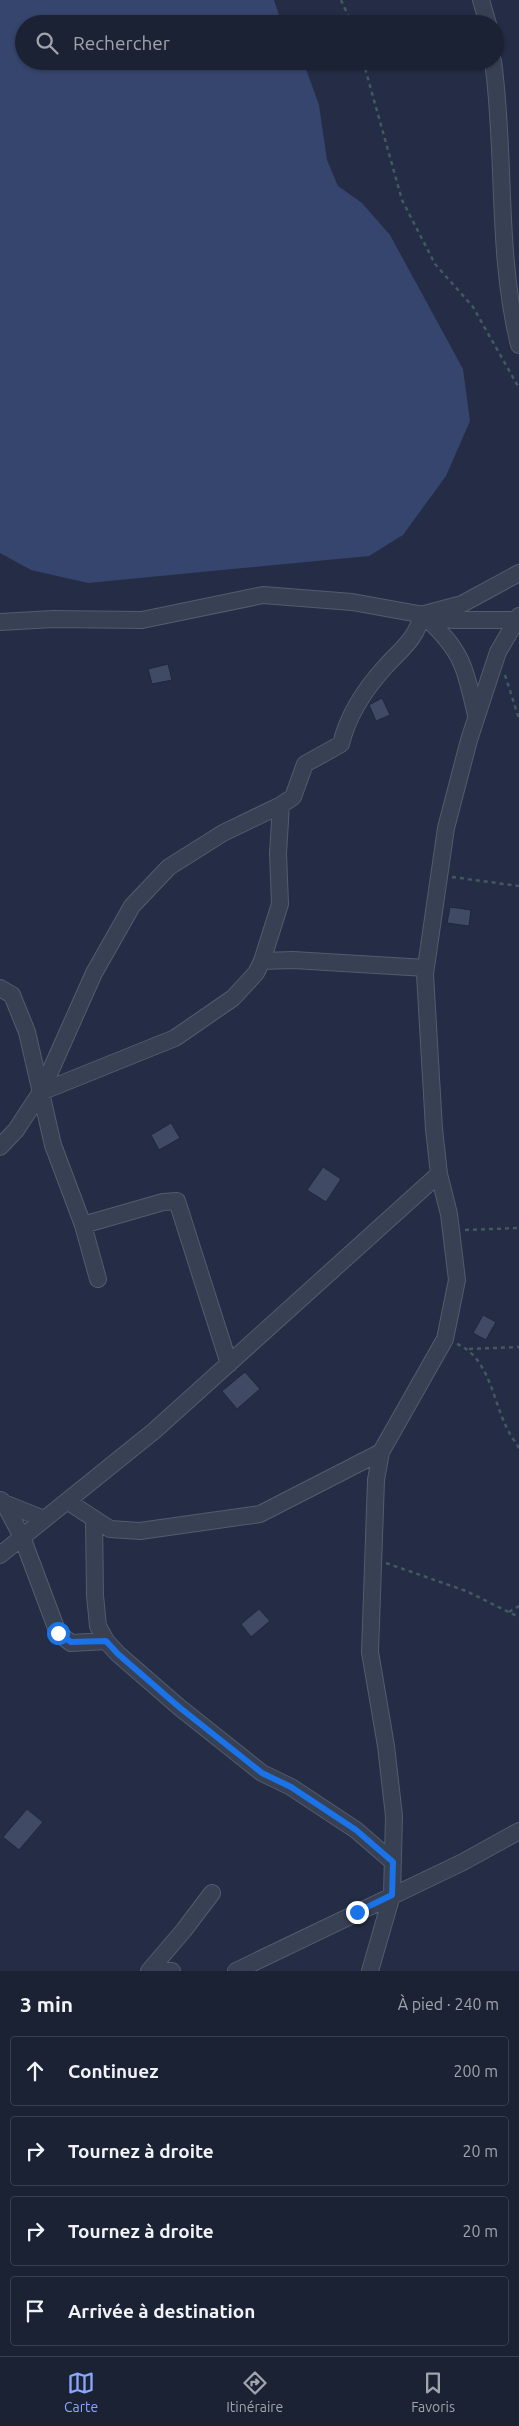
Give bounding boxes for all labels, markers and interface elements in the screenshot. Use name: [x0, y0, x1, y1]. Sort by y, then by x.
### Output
search box: [15, 15, 504, 70]
icon: search: [33, 29, 61, 57]
text: Rechercher: [73, 32, 170, 54]
route start: [47, 1622, 70, 1645]
route end: [346, 1901, 369, 1924]
text: 3 min: [20, 1992, 73, 2016]
text: À pied · 240 m: [398, 1995, 499, 2013]
icon: ahead: [21, 2057, 49, 2085]
text: Continuez: [68, 2060, 158, 2082]
text: 200 m: [453, 2062, 498, 2080]
icon: right: [21, 2137, 49, 2165]
text: Tournez à droite: [68, 2140, 214, 2162]
text: 20 m: [462, 2142, 498, 2160]
icon: right: [21, 2217, 49, 2245]
text: Tournez à droite: [68, 2220, 214, 2242]
text: 20 m: [462, 2222, 498, 2240]
icon: arrive: [21, 2297, 49, 2325]
text: Arrivée à destination: [68, 2300, 255, 2322]
tab: Carte: [64, 2369, 98, 2415]
tab: Itinéraire: [226, 2369, 283, 2415]
tab: Favoris: [411, 2369, 455, 2415]

